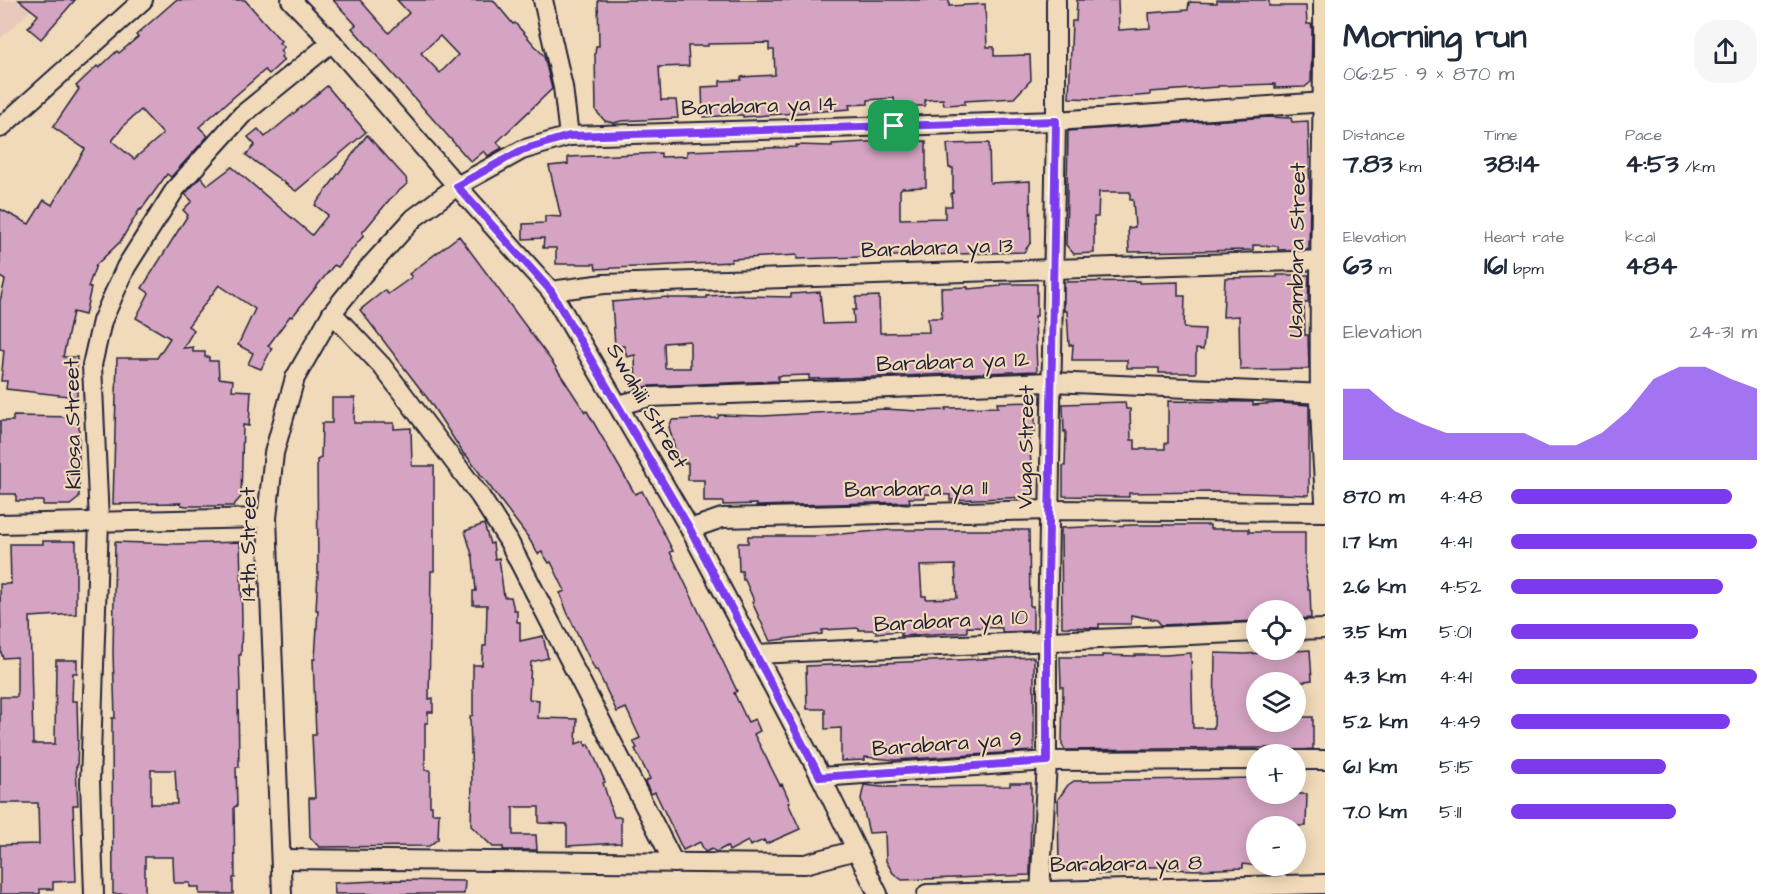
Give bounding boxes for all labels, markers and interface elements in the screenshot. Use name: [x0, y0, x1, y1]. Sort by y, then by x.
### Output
text: Morning run: [1343, 14, 1527, 60]
button: share: [1694, 20, 1757, 83]
text: 06:25 · 9 × 870 m: [1343, 60, 1514, 88]
street label: Barabara ya 14: [681, 88, 837, 125]
pin: [868, 100, 919, 151]
icon: arrive: [877, 109, 910, 142]
text: Distance: [1343, 124, 1405, 146]
text: Time: [1484, 124, 1518, 146]
text: Pace: [1625, 124, 1662, 146]
text: 7.83: [1343, 146, 1393, 182]
text: 38:14: [1484, 146, 1539, 182]
text: 4:53: [1625, 146, 1679, 182]
text: km: [1393, 156, 1421, 178]
text: /km: [1679, 156, 1715, 178]
street label: Usambara Street: [1280, 162, 1314, 338]
text: Elevation: [1343, 226, 1406, 248]
text: Heart rate: [1484, 226, 1564, 248]
text: kcal: [1625, 226, 1656, 248]
street label: Barabara ya 13: [861, 230, 1013, 267]
text: 63: [1343, 248, 1373, 284]
text: 161: [1484, 248, 1507, 284]
text: 484: [1625, 248, 1677, 284]
text: m: [1373, 258, 1391, 280]
text: bpm: [1507, 258, 1544, 280]
text: Elevation: [1343, 318, 1422, 346]
text: 24–31 m: [1689, 318, 1757, 346]
street label: Swahili Street: [598, 337, 696, 475]
street label: Barabara ya 12: [876, 344, 1031, 381]
street label: Kilosa Street: [56, 358, 90, 490]
street label: Vuga Street: [1009, 385, 1044, 509]
street label: Barabara ya 11: [844, 472, 988, 507]
text: 870 m: [1343, 483, 1404, 511]
text: 4:48: [1439, 483, 1483, 511]
street label: 14th Street: [233, 487, 264, 601]
text: 1.7 km: [1343, 528, 1397, 556]
text: 4:41: [1439, 528, 1472, 556]
text: 2.6 km: [1343, 573, 1406, 601]
text: 4:52: [1439, 573, 1482, 601]
map controls: [1246, 600, 1306, 876]
button: locate: [1246, 600, 1306, 660]
street label: Barabara ya 10: [873, 601, 1029, 642]
text: 3.5 km: [1343, 618, 1406, 646]
text: 5:01: [1439, 618, 1472, 646]
text: 4.3 km: [1343, 663, 1405, 691]
text: 4:41: [1439, 663, 1472, 691]
button: layers: [1246, 672, 1306, 732]
text: 5.2 km: [1343, 708, 1407, 736]
text: 4:49: [1439, 708, 1481, 736]
street label: Barabara ya 9: [871, 723, 1023, 766]
button: +: [1246, 744, 1306, 804]
text: 6.1 km: [1343, 753, 1397, 781]
text: 5:15: [1439, 753, 1473, 781]
text: 7.0 km: [1343, 798, 1407, 826]
text: 5:11: [1439, 798, 1462, 826]
button: −: [1246, 816, 1306, 876]
street label: Barabara ya 8: [1050, 847, 1202, 882]

